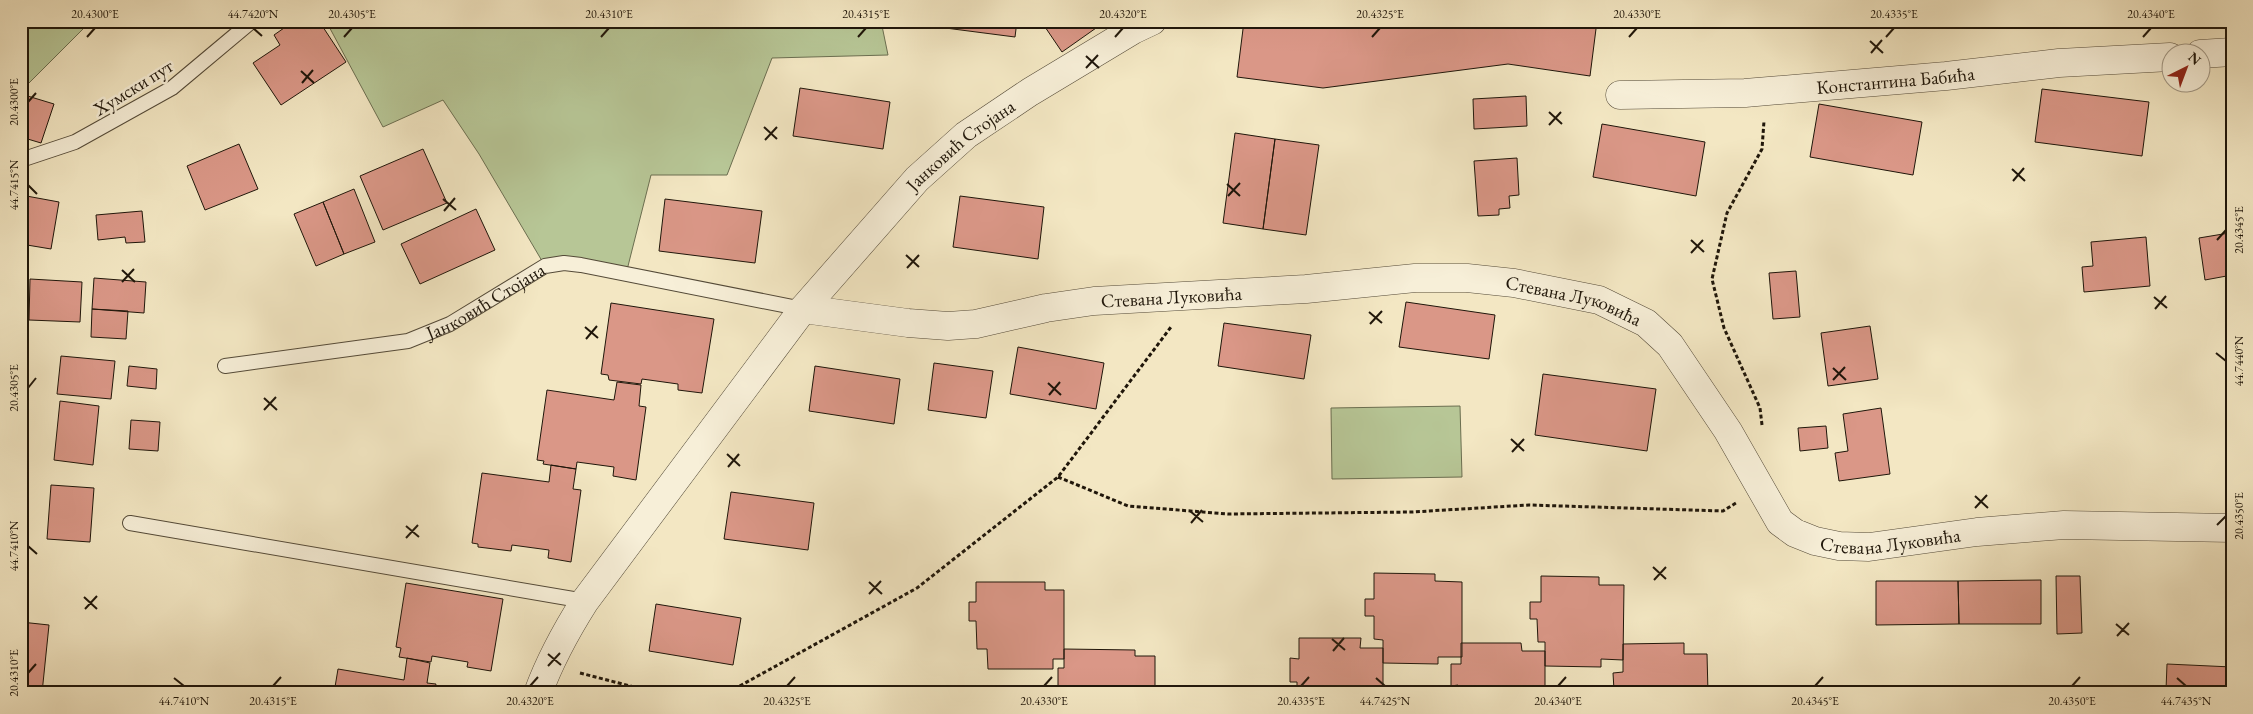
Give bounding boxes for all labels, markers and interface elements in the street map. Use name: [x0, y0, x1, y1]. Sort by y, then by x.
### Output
text: 20.4300°E: [71, 6, 119, 22]
text: 44.7420°N: [228, 6, 279, 22]
text: 20.4305°E: [328, 6, 376, 22]
text: 20.4310°E: [585, 6, 633, 22]
text: 20.4315°E: [842, 6, 890, 22]
text: 20.4320°E: [1099, 6, 1147, 22]
text: 20.4325°E: [1356, 6, 1404, 22]
text: 20.4330°E: [1613, 6, 1661, 22]
text: 20.4335°E: [1870, 6, 1918, 22]
text: 20.4340°E: [2127, 6, 2175, 22]
north arrow: [2160, 42, 2210, 92]
text: N: [2184, 48, 2205, 69]
street label: Хумски пут: [88, 53, 178, 122]
street label: Константина Бабића: [1815, 61, 1976, 100]
text: 20.4300°E: [6, 78, 22, 126]
street label: Јанковић Стојана: [899, 93, 1020, 198]
text: 44.7415°N: [6, 159, 22, 210]
text: 20.4345°E: [2231, 206, 2247, 254]
street label: Јанковић Стојана: [420, 257, 550, 346]
street label: Стевана Луковића: [1504, 270, 1646, 332]
street label: Стевана Луковића: [1100, 281, 1243, 314]
text: 44.7440°N: [2231, 335, 2247, 386]
text: 20.4305°E: [6, 364, 22, 412]
text: 20.4350°E: [2231, 492, 2247, 540]
text: 44.7410°N: [6, 520, 22, 571]
street label: Стевана Луковића: [1818, 522, 1963, 561]
text: 20.4310°E: [6, 649, 22, 697]
text: 44.7410°N: [159, 693, 210, 709]
text: 20.4315°E: [249, 693, 297, 709]
text: 20.4320°E: [506, 693, 554, 709]
text: 20.4325°E: [763, 693, 811, 709]
text: 20.4330°E: [1020, 693, 1068, 709]
text: 20.4335°E: [1277, 693, 1325, 709]
text: 44.7425°N: [1360, 693, 1411, 709]
text: 20.4340°E: [1534, 693, 1582, 709]
text: 20.4345°E: [1791, 693, 1839, 709]
text: 20.4350°E: [2048, 693, 2096, 709]
text: 44.7435°N: [2161, 693, 2212, 709]

